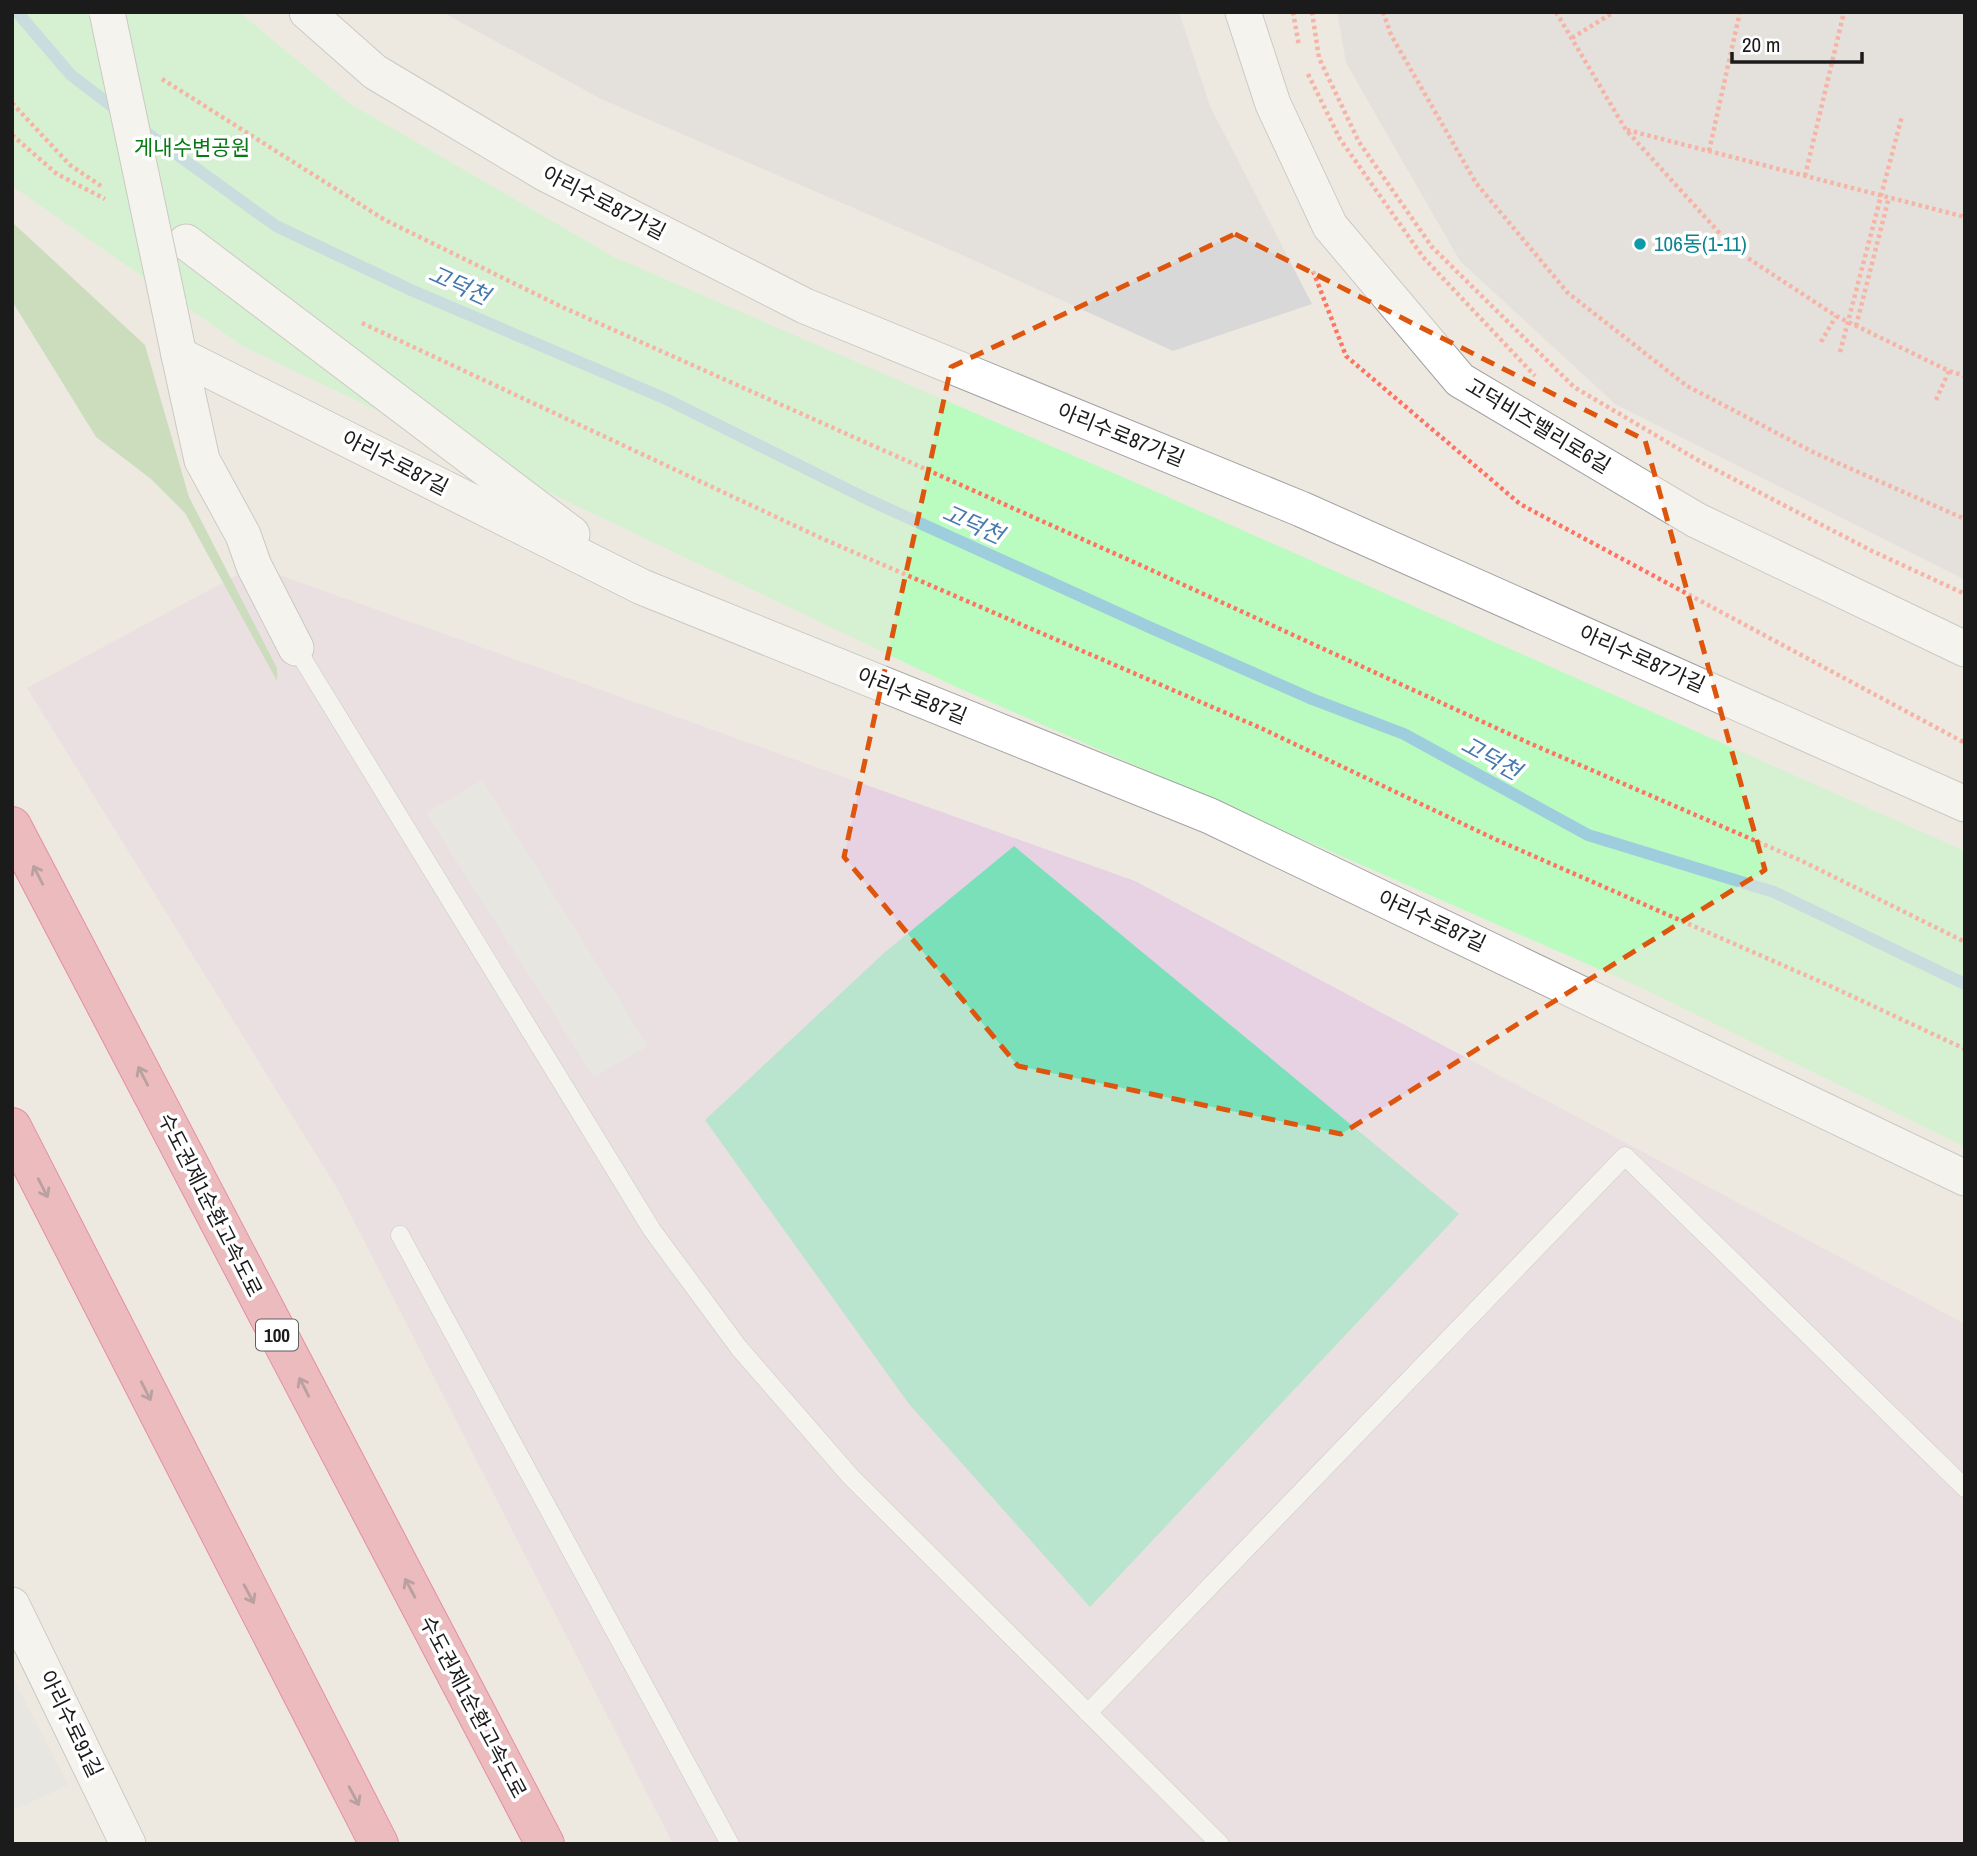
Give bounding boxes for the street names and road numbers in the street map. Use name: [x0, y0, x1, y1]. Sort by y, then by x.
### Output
street label: 아리수로87가길: [537, 159, 671, 246]
street label: 고덕비즈밸리로6길: [1460, 371, 1616, 480]
street label: 아리수로87가길: [1053, 396, 1189, 473]
street label: 아리수로87길: [337, 423, 453, 502]
street label: 아리수로87가길: [1575, 618, 1710, 699]
street label: 아리수로87길: [853, 660, 971, 731]
street label: 아리수로87길: [1374, 883, 1491, 958]
street label: 수도권제1순환고속도로: [151, 1108, 269, 1302]
road number: 100: [256, 1320, 298, 1350]
street label: 수도권제1순환고속도로: [413, 1610, 534, 1803]
street label: 아리수로91길: [33, 1665, 110, 1782]

